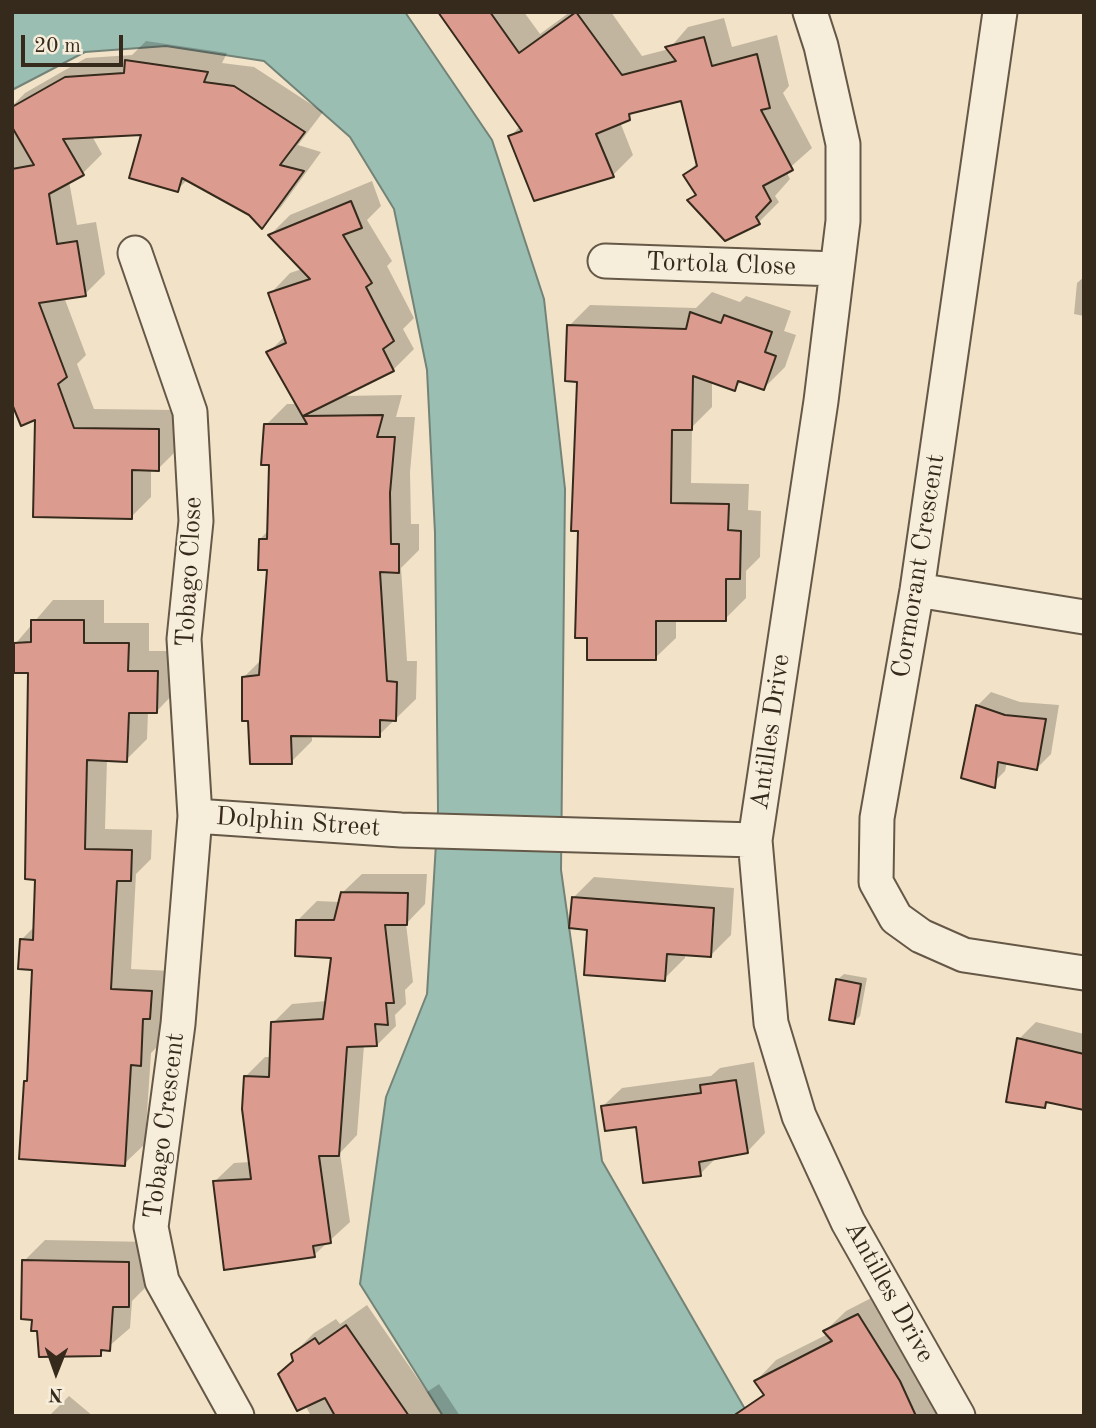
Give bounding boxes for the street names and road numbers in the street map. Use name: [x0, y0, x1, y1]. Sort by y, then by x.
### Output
street label: Tortola Close: [645, 247, 797, 283]
street label: Cormorant Crescent: [886, 452, 952, 680]
street label: Tobago Close: [170, 496, 210, 648]
street label: Antilles Drive: [745, 652, 797, 812]
street label: Dolphin Street: [215, 802, 381, 844]
street label: Tobago Crescent: [138, 1031, 192, 1221]
street label: Antilles Drive: [837, 1216, 941, 1368]

